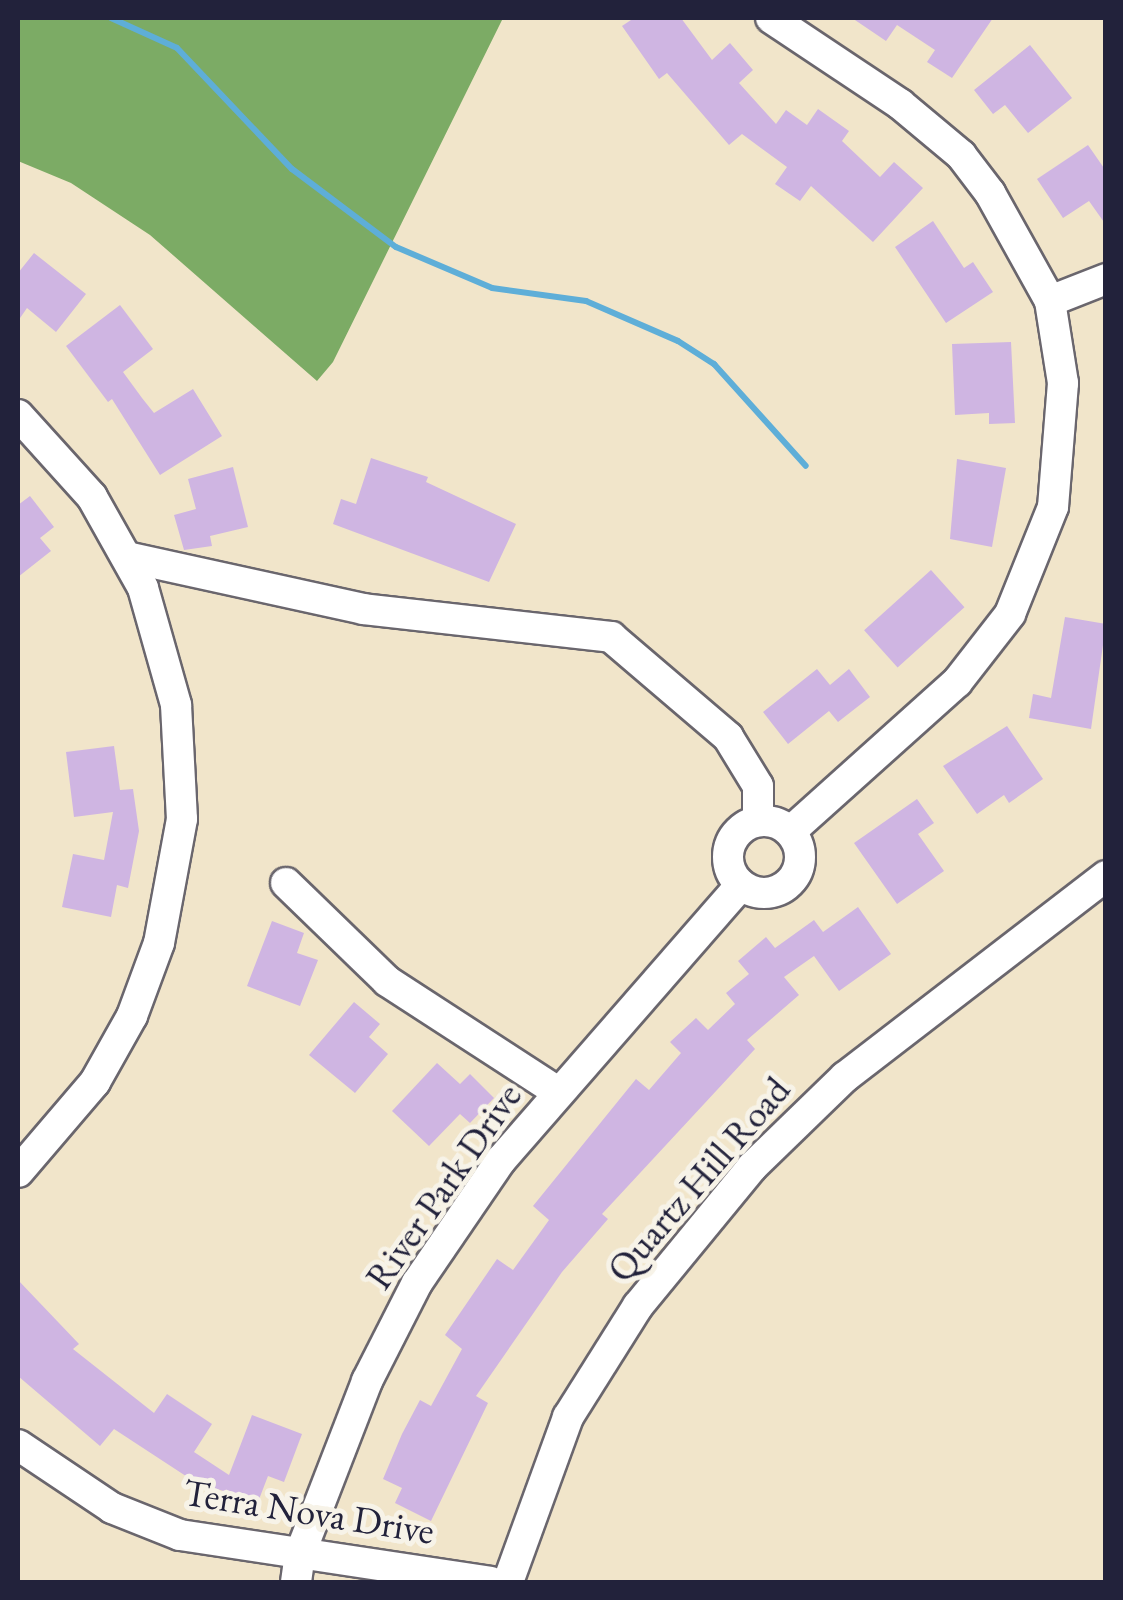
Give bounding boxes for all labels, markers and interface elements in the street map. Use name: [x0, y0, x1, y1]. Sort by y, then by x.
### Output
street label: Quartz Hill Road: [597, 1067, 799, 1291]
street label: River Park Drive: [355, 1074, 531, 1298]
street label: Terra Nova Drive: [181, 1469, 437, 1553]

